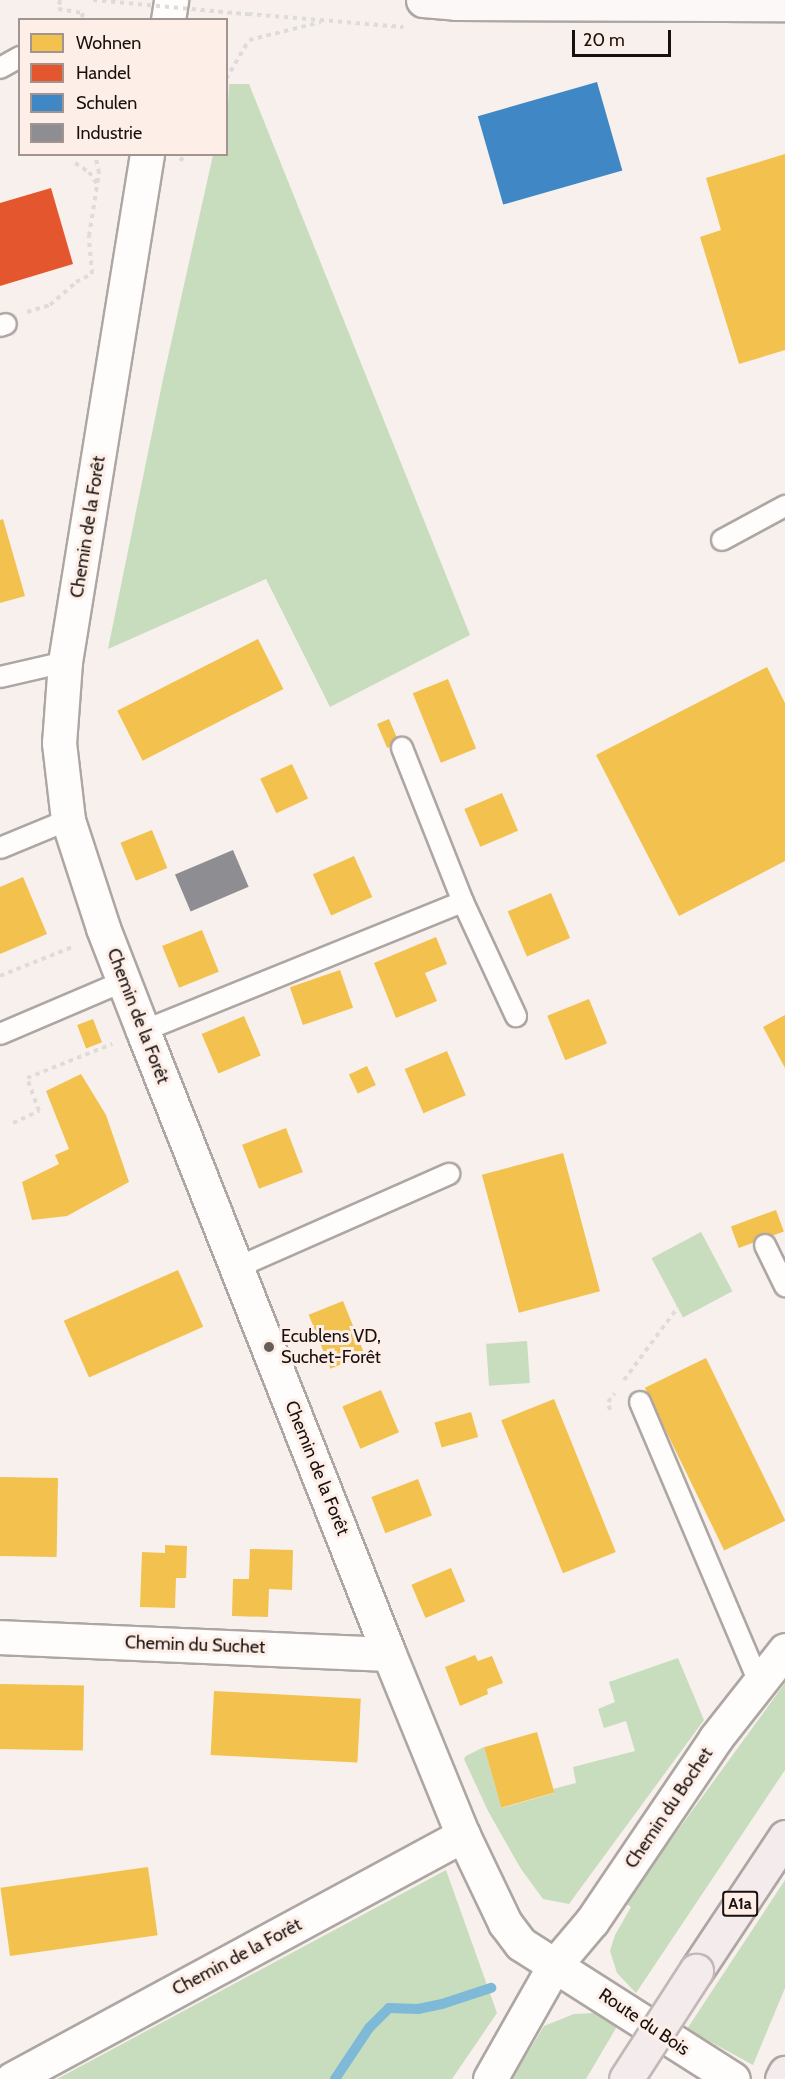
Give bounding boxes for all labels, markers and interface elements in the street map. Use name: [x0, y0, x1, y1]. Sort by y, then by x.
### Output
legend: [18, 18, 228, 156]
scale bar: [575, 18, 674, 56]
text: 20 m: [583, 29, 625, 51]
text: Wohnen: [76, 32, 141, 54]
text: Handel: [76, 62, 131, 84]
text: Schulen: [76, 92, 137, 114]
text: Industrie: [76, 122, 142, 144]
street label: Chemin de la Forêt: [66, 455, 110, 599]
street label: Chemin de la Forêt: [102, 945, 174, 1087]
place label: Ecublens VD, Suchet-Forêt: [281, 1326, 381, 1368]
marker: Ecublens VD, Suchet-Forêt: [262, 1340, 276, 1354]
street label: Chemin de la Forêt: [280, 1398, 354, 1538]
street label: Chemin du Suchet: [125, 1632, 265, 1658]
street label: Chemin du Bochet: [621, 1743, 717, 1873]
road number: A1a: [722, 1891, 758, 1917]
street label: Chemin de la Forêt: [169, 1914, 305, 2000]
street label: Route du Bois: [595, 1984, 693, 2060]

